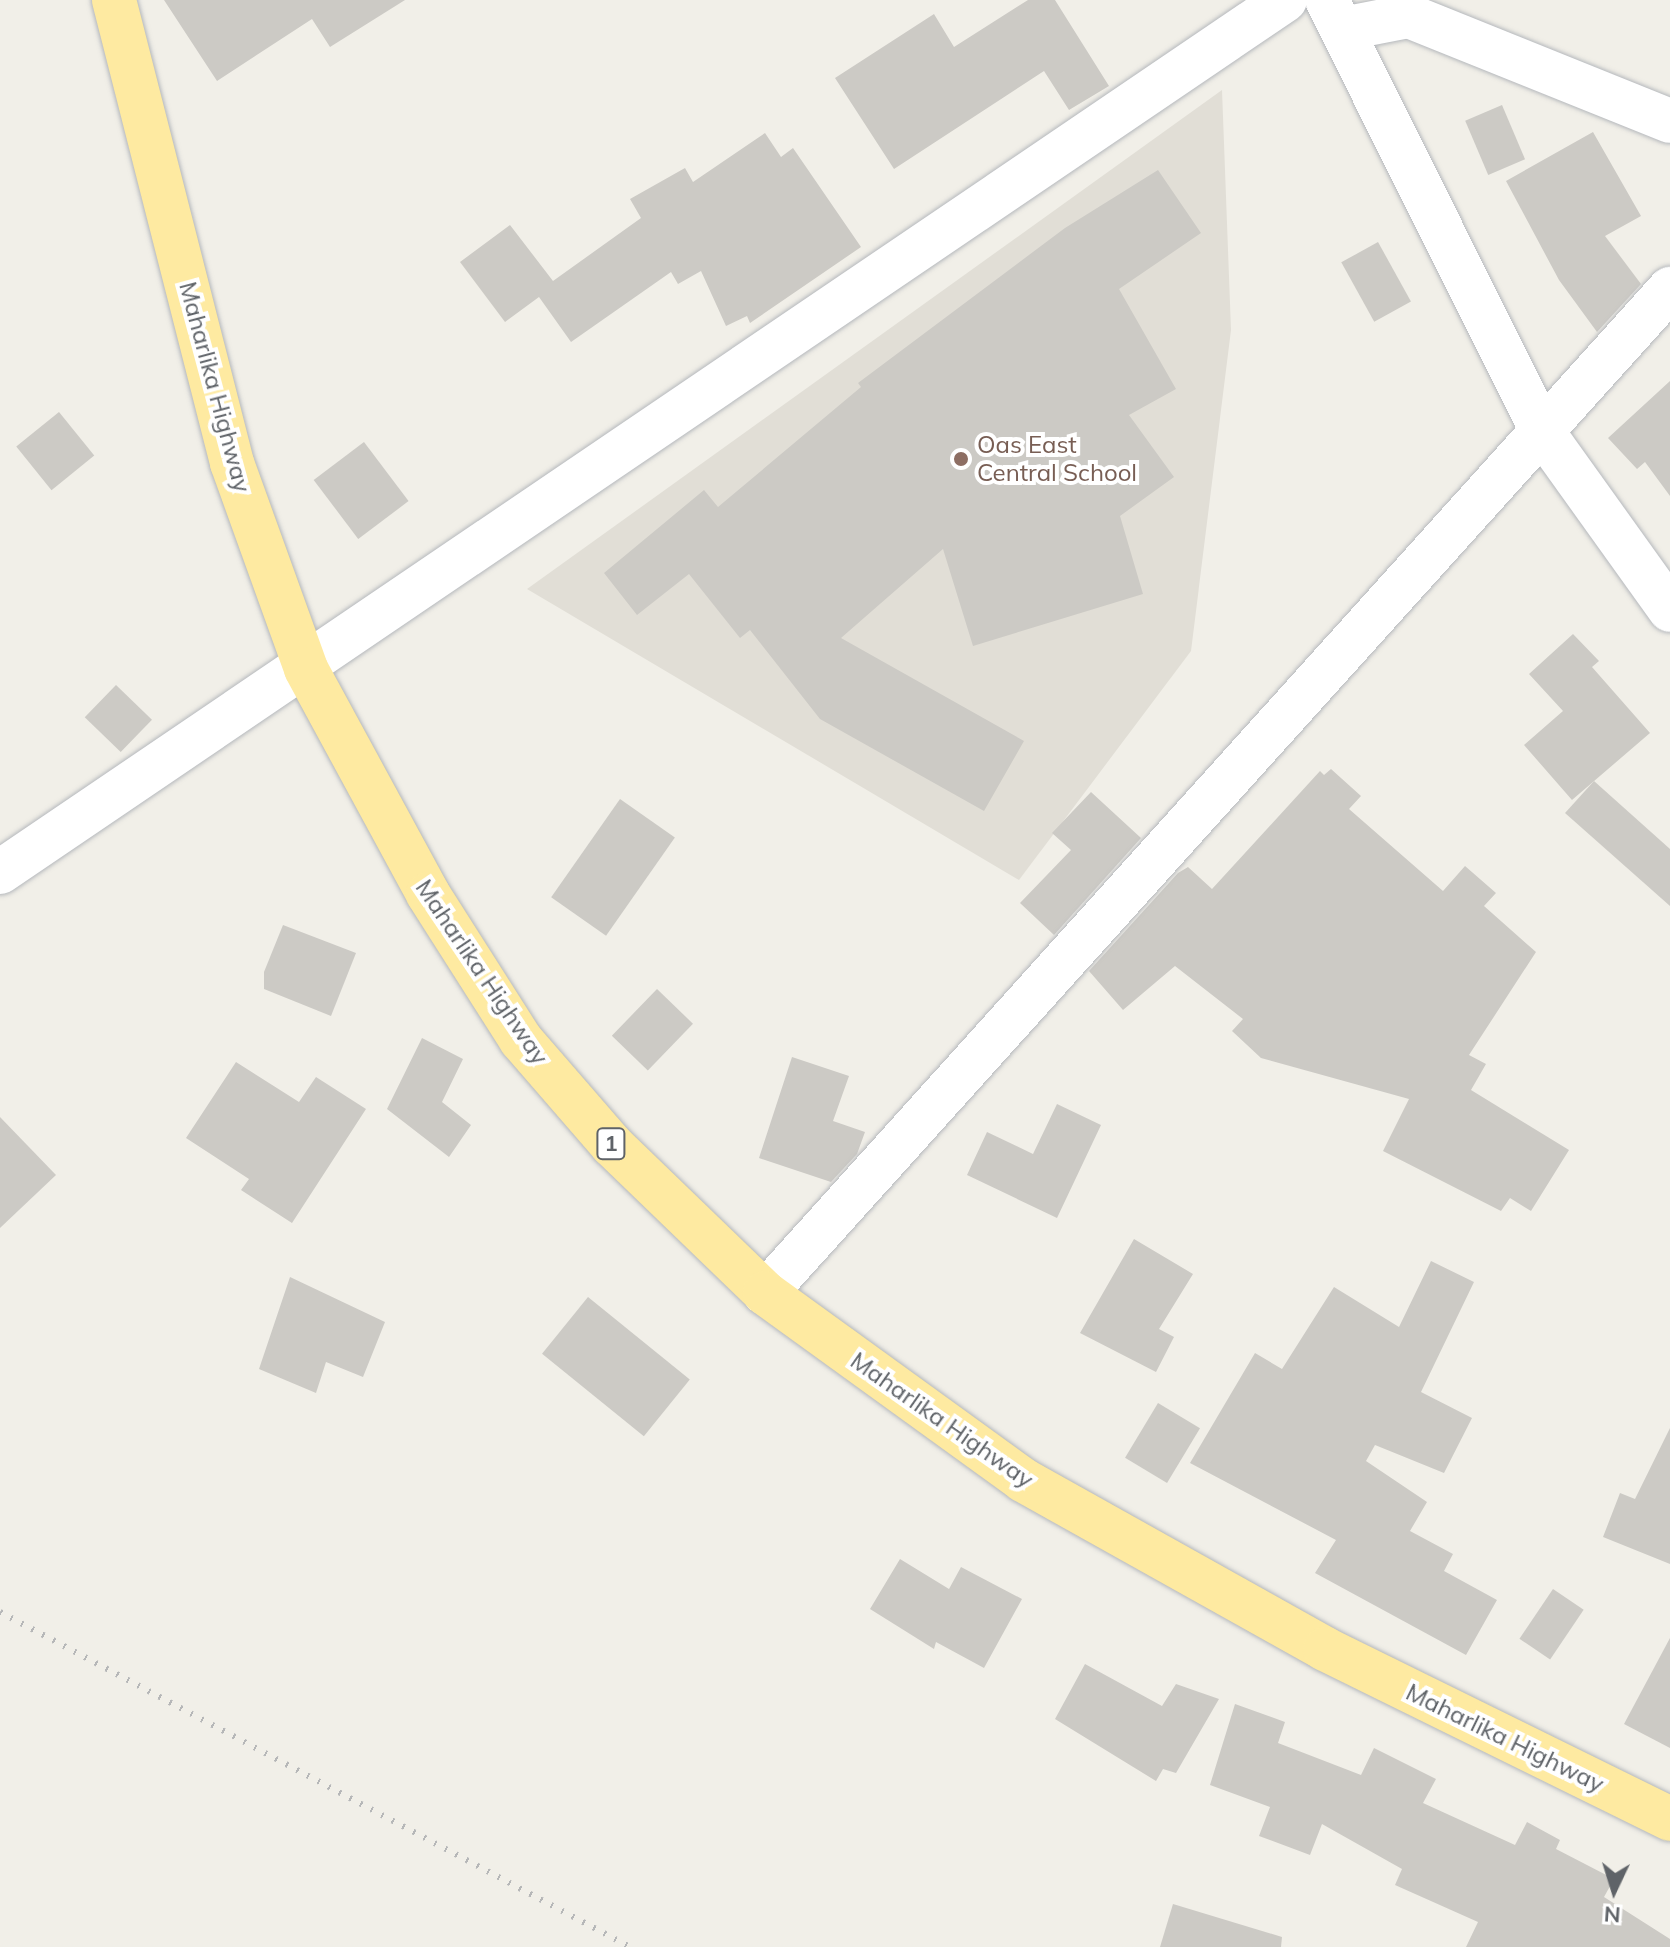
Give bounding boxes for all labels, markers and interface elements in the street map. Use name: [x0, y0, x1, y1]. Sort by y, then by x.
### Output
street label: Maharlika Highway: [173, 279, 257, 495]
place label: Oas East Central School: [977, 431, 1137, 487]
marker: Oas East Central School: [952, 450, 970, 468]
street label: Maharlika Highway: [409, 874, 555, 1070]
road number: 1: [595, 1126, 627, 1162]
street label: Maharlika Highway: [845, 1346, 1039, 1494]
street label: Maharlika Highway: [1401, 1678, 1609, 1798]
north arrow: [1574, 1851, 1654, 1931]
text: N: [1603, 1900, 1622, 1929]

